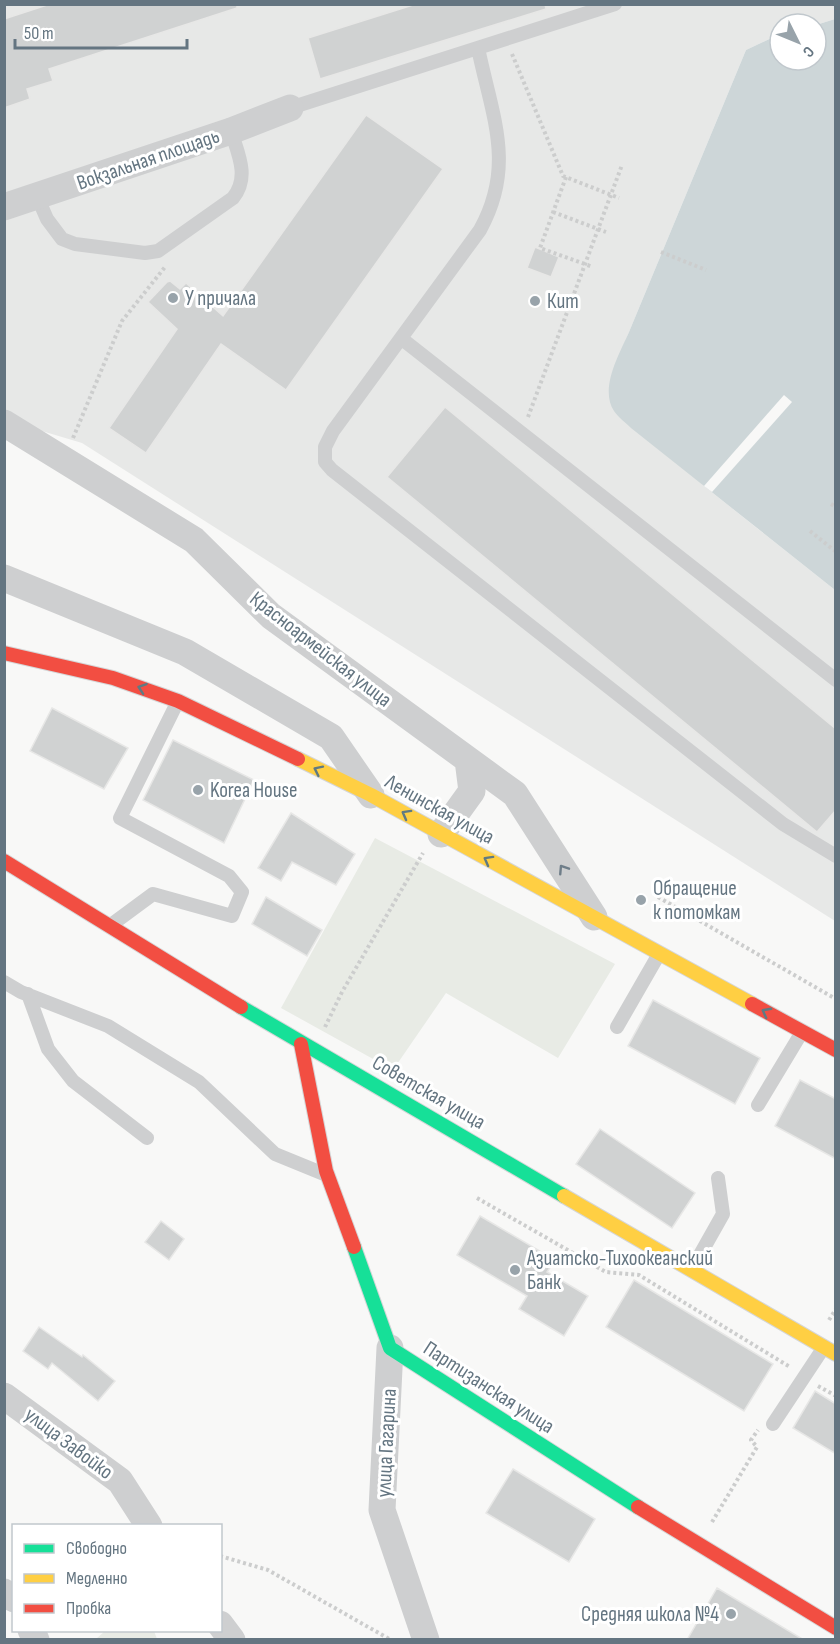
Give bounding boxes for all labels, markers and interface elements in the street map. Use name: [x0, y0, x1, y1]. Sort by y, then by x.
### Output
scale bar: [15, 12, 188, 50]
north arrow: [768, 12, 828, 72]
text: 50 m: [24, 23, 54, 44]
text: С: [798, 42, 818, 61]
street label: Вокзальная площадь: [74, 123, 223, 196]
place label: У причала: [185, 286, 256, 311]
place label: Кит: [547, 289, 579, 314]
marker: У причала: [166, 291, 180, 305]
marker: Кит: [528, 294, 542, 308]
street label: Красноармейская улица: [245, 586, 397, 712]
one-way arrow: [137, 683, 147, 696]
one-way arrow: [314, 765, 325, 777]
street label: Ленинская улица: [380, 769, 499, 850]
place label: Korea House: [210, 778, 298, 803]
marker: Korea House: [191, 783, 205, 797]
one-way arrow: [402, 810, 412, 821]
one-way arrow: [484, 856, 494, 867]
one-way arrow: [559, 865, 570, 876]
place label: Обращение к потомкам: [653, 876, 741, 925]
marker: Обращение к потомкам: [634, 893, 648, 907]
one-way arrow: [761, 1008, 772, 1019]
street label: Советская улица: [368, 1050, 490, 1135]
place label: Азиатско-Тихоокеанский Банк: [526, 1246, 713, 1295]
marker: Азиатско-Тихоокеанский Банк: [508, 1263, 522, 1277]
street label: Партизанская улица: [419, 1336, 559, 1439]
street label: улица Гагарина: [371, 1388, 402, 1498]
street label: улица Завойко: [20, 1402, 118, 1485]
legend: [12, 1524, 222, 1632]
text: Свободно: [66, 1538, 127, 1559]
text: Медленно: [66, 1568, 128, 1589]
text: Пробка: [66, 1598, 111, 1619]
place label: Средняя школа №4: [581, 1602, 719, 1627]
marker: Средняя школа №4: [724, 1607, 738, 1621]

